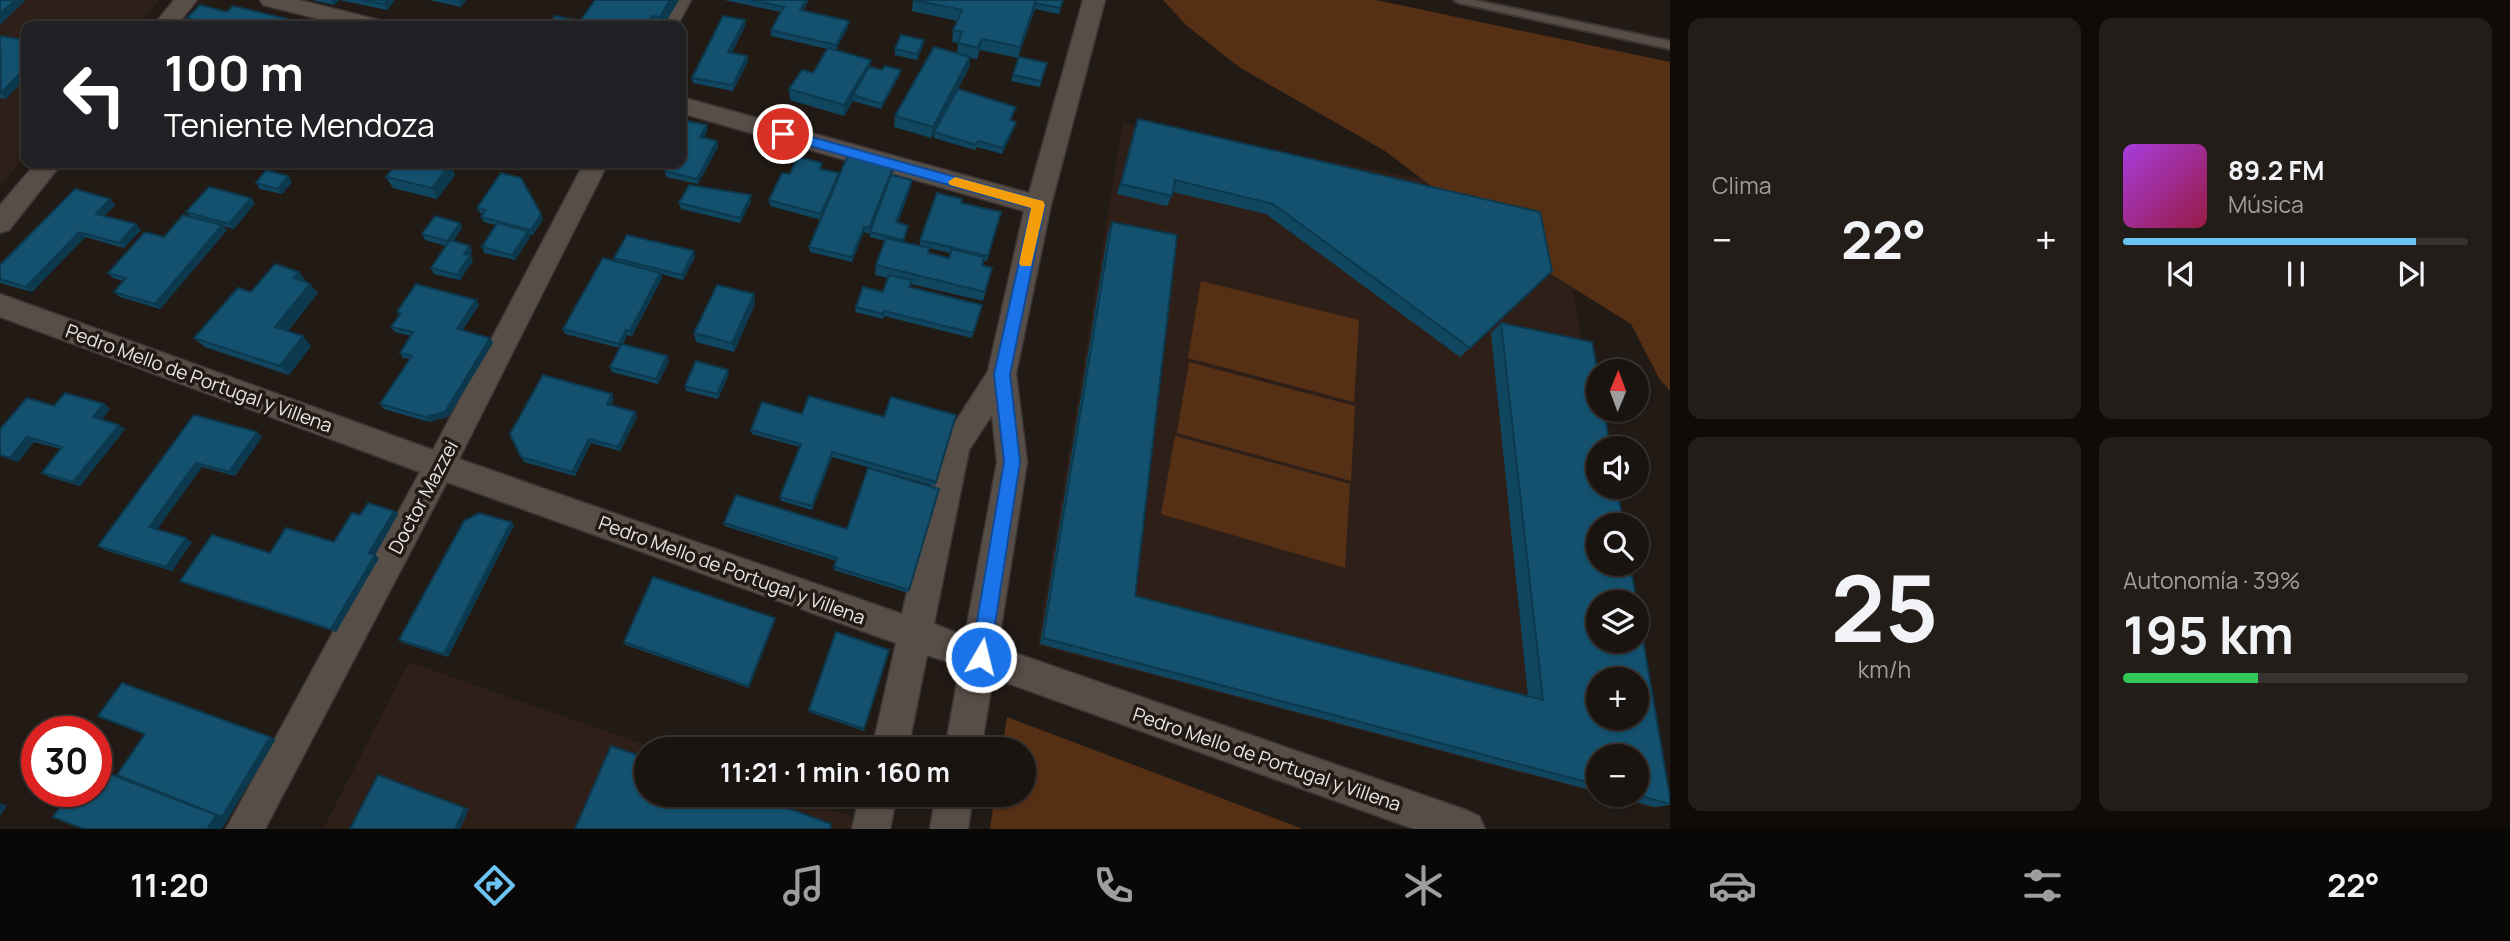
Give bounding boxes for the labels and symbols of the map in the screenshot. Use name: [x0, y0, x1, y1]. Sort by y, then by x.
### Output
pin: [753, 104, 813, 164]
street label: Pedro Mello de Portugal y Villena: [62, 318, 336, 438]
north arrow: [1586, 359, 1648, 422]
street label: Doctor Mazzei: [382, 436, 464, 558]
street label: Pedro Mello de Portugal y Villena: [595, 510, 869, 630]
position arrow: [944, 620, 1018, 694]
street label: Pedro Mello de Portugal y Villena: [1129, 701, 1405, 817]
speed limit sign: 30: [21, 716, 112, 807]

